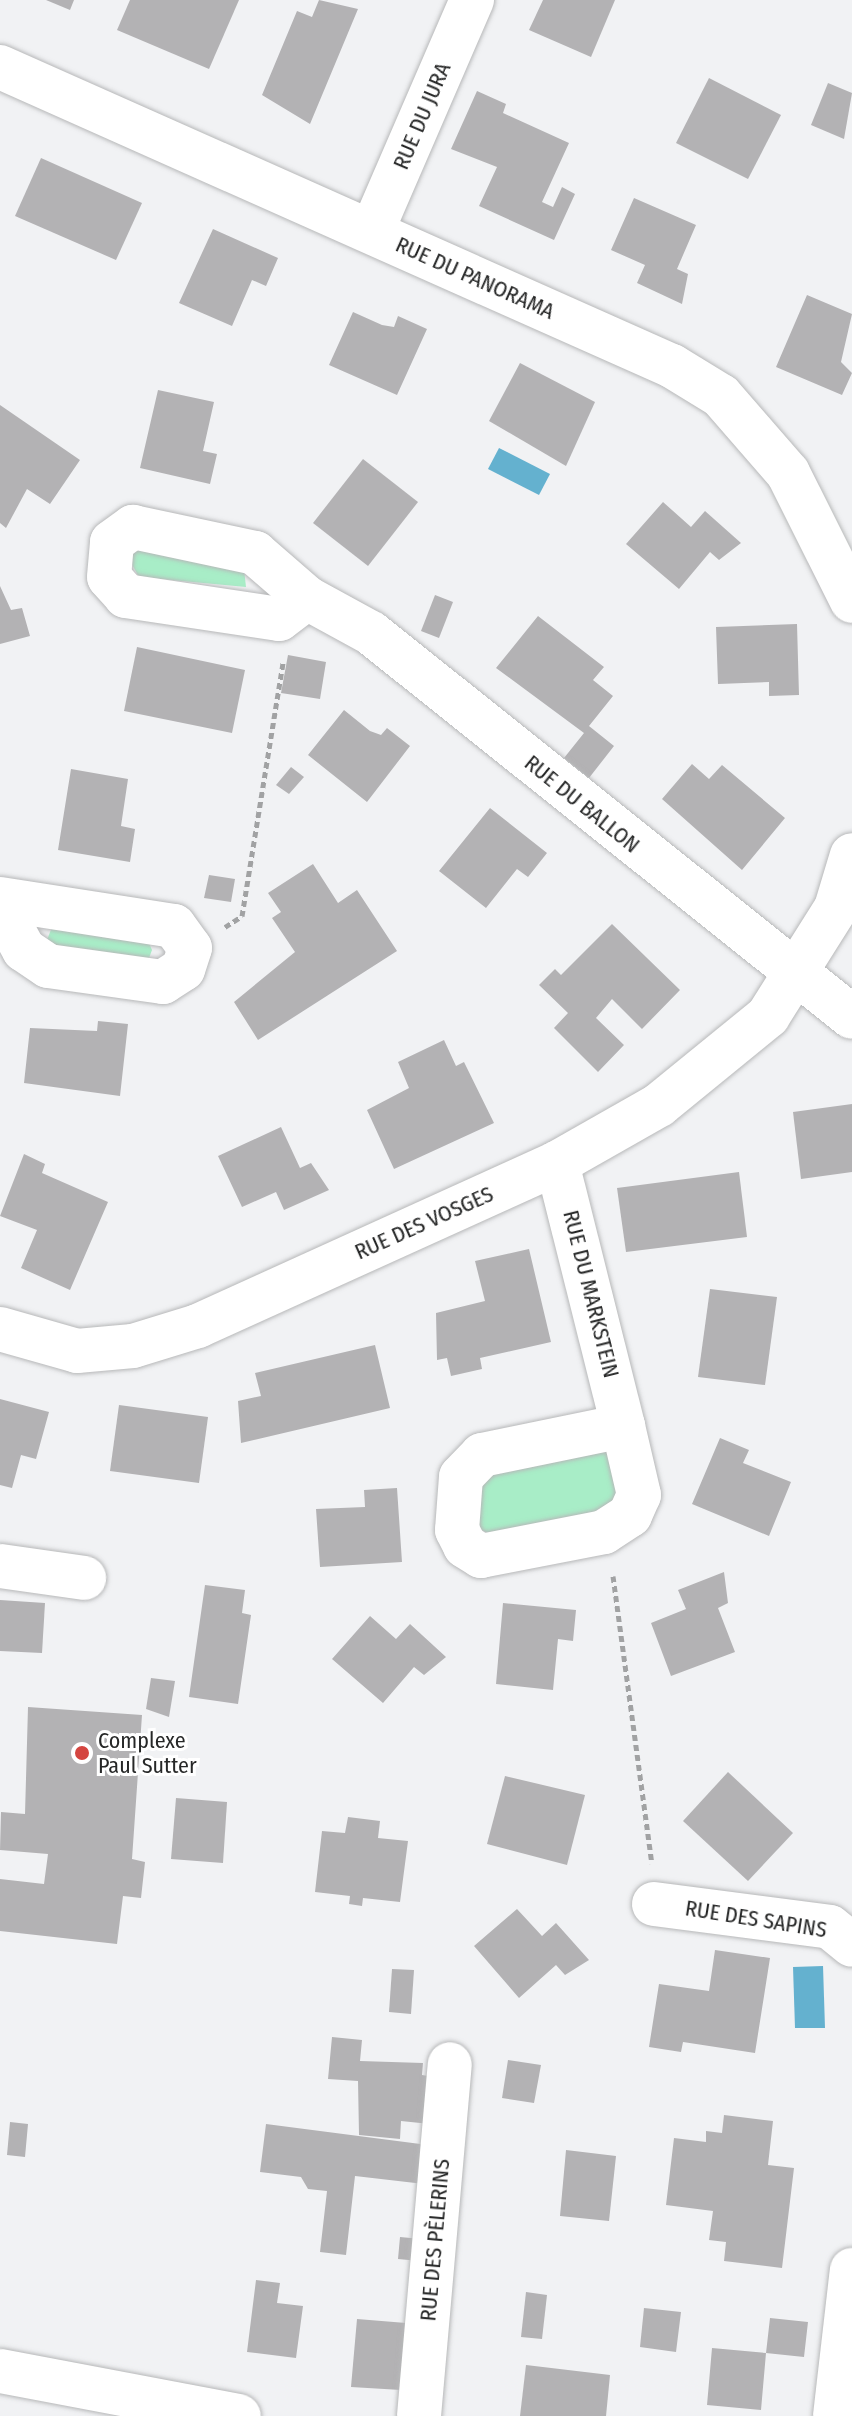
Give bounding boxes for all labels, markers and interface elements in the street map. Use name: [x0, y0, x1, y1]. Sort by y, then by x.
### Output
street label: RUE DU JURA: [388, 59, 456, 173]
street label: RUE DU PANORAMA: [392, 231, 558, 325]
street label: RUE DU BALLON: [519, 750, 645, 858]
street label: RUE DES VOSGES: [351, 1181, 497, 1265]
street label: RUE DU MARKSTEIN: [557, 1207, 625, 1381]
place label: Complexe Paul Sutter: [98, 1727, 197, 1778]
marker: Complexe Paul Sutter: [73, 1744, 91, 1762]
street label: RUE DES SAPINS: [683, 1895, 829, 1943]
street label: RUE DES PÈLERINS: [415, 2158, 455, 2322]

